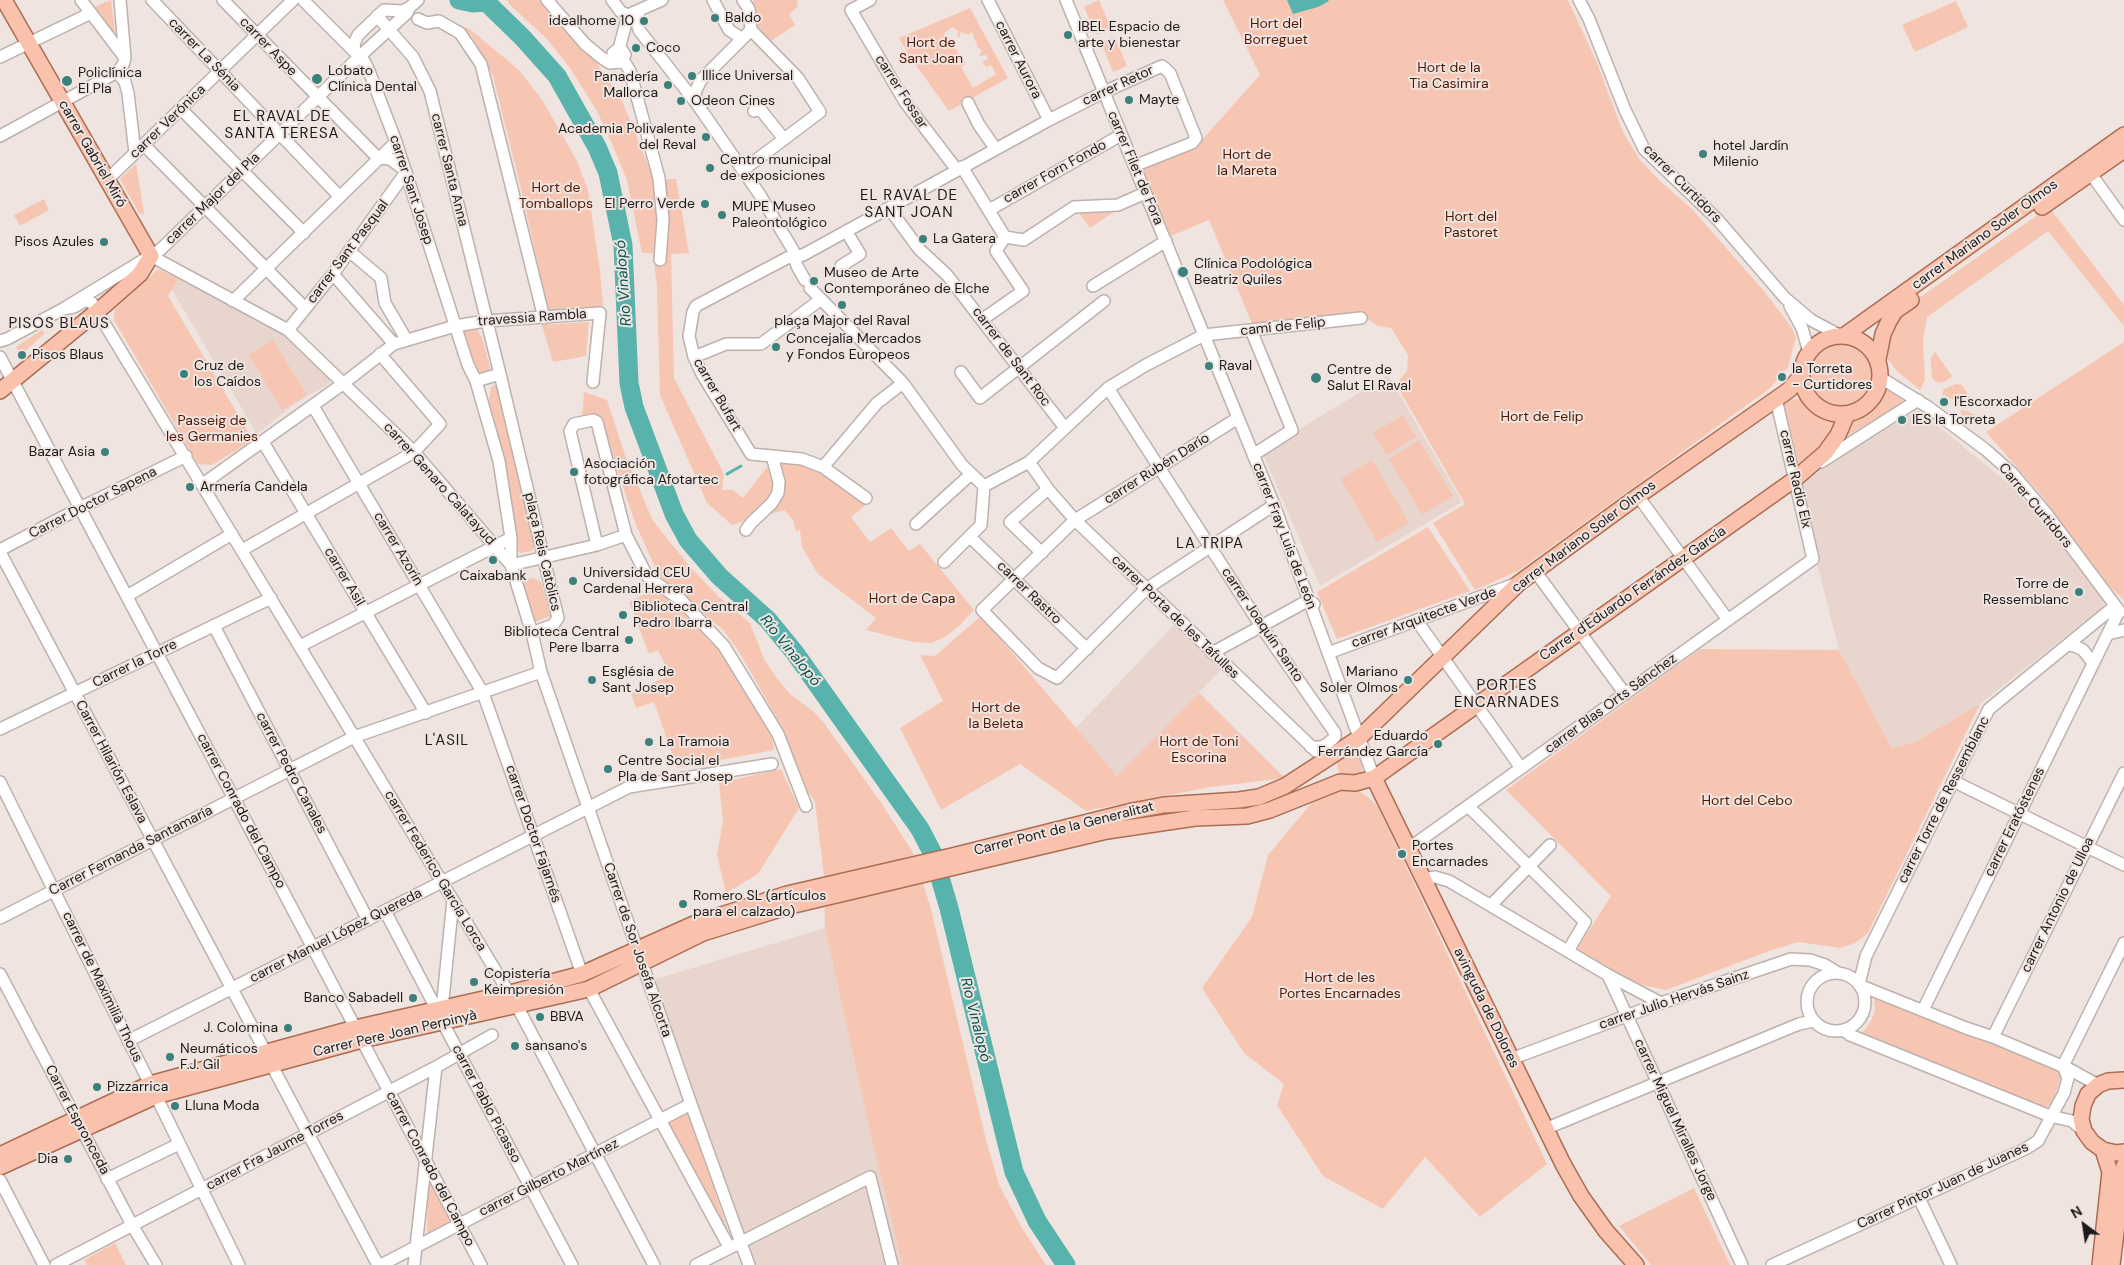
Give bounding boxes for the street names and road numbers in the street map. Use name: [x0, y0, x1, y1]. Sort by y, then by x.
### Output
street label: carrer Aspe: [236, 14, 300, 80]
street label: carrer La Sénia: [164, 15, 244, 95]
street label: carrer Aurora: [991, 18, 1045, 102]
street label: carrer Fossar: [871, 52, 931, 132]
street label: carrer Retor: [1080, 62, 1156, 110]
street label: carrer Verónica: [126, 81, 210, 163]
street label: carrer Gabriel Miró: [54, 97, 130, 211]
street label: carrer Filet de Fora: [1103, 108, 1167, 228]
street label: carrer Santa Anna: [427, 112, 471, 228]
street label: carrer Sant Josep: [385, 133, 437, 247]
street label: carrer Forn Fondo: [1000, 137, 1110, 207]
street label: carrer Curtidors: [1639, 141, 1725, 227]
street label: carrer Major del Pla: [162, 150, 264, 248]
street label: carrer Mariano Soler Olmos: [1909, 176, 2061, 294]
street label: carrer Sant Pasqual: [304, 197, 392, 307]
street label: carrer de Sant Roc: [968, 304, 1054, 410]
street label: travessia Rambla: [477, 306, 587, 330]
street label: camí de Felip: [1239, 314, 1327, 340]
street label: carrer Bufart: [689, 355, 745, 435]
street label: carrer Genaro Calatayud: [379, 419, 499, 549]
street label: carrer Radio Elx: [1776, 428, 1814, 530]
street label: carrer Rubén Darío: [1101, 430, 1213, 508]
street label: carrer Fray Luis de León: [1248, 460, 1320, 612]
street label: Carrer Curtidors: [1995, 460, 2075, 552]
street label: Carrer Doctor Sapena: [26, 464, 160, 542]
street label: carrer Mariano Soler Olmos: [1509, 477, 1659, 597]
street label: plaça Reis Catòlics: [520, 491, 564, 613]
street label: carrer Azorín: [369, 509, 427, 589]
street label: Carrer d'Eduardo Ferrández García: [1537, 523, 1729, 665]
street label: carrer Asil: [320, 545, 368, 609]
street label: carrer Porta de les Tafulles: [1108, 551, 1242, 683]
street label: carrer Rastro: [993, 558, 1065, 628]
street label: carrer Joaquín Santo: [1217, 565, 1307, 685]
street label: carrer Arquitecte Verde: [1349, 584, 1499, 652]
street label: Carrer la Torre: [90, 636, 180, 692]
street label: carrer Blas Orts Sánchez: [1542, 650, 1680, 758]
street label: Carrer Hilarión Eslava: [71, 698, 151, 826]
street label: carrer Pedro Canales: [252, 709, 330, 837]
street label: carrer Torre de Ressemblanc: [1894, 714, 1994, 886]
street label: carrer Conrado del Campo: [193, 731, 289, 891]
street label: carrer Doctor Fajarnés: [502, 763, 564, 905]
street label: carrer Eratóstenes: [1981, 765, 2049, 879]
street label: carrer Federico García Lorca: [380, 788, 490, 954]
street label: Carrer Pont de la Generalitat: [972, 798, 1156, 860]
street label: Carrer Fernanda Santamaría: [46, 802, 216, 900]
street label: carrer Antonio de Ulloa: [2018, 834, 2098, 976]
street label: Carrer de Sor Josefa Alcorta: [599, 861, 675, 1039]
street label: carrer Manuel López Quereda: [247, 885, 425, 987]
street label: carrer de Maximilià Thous: [58, 909, 146, 1065]
street label: avinguda de Dolores: [1450, 945, 1522, 1071]
street label: carrer Julio Hervás Sainz: [1597, 966, 1751, 1034]
street label: Carrer Pere Joan Perpinyà: [312, 1007, 478, 1061]
street label: carrer Miguel Miralles Jorge: [1630, 1036, 1720, 1204]
street label: carrer Pablo Picasso: [448, 1042, 524, 1166]
street label: Carrer Espronceda: [41, 1062, 113, 1178]
street label: carrer Conrado del Campo: [382, 1089, 478, 1249]
street label: carrer Fra Jaume Torres: [203, 1108, 347, 1194]
street label: carrer Gilberto Martínez: [476, 1135, 622, 1221]
street label: Carrer Pintor Juan de Juanes: [1855, 1139, 2031, 1233]

